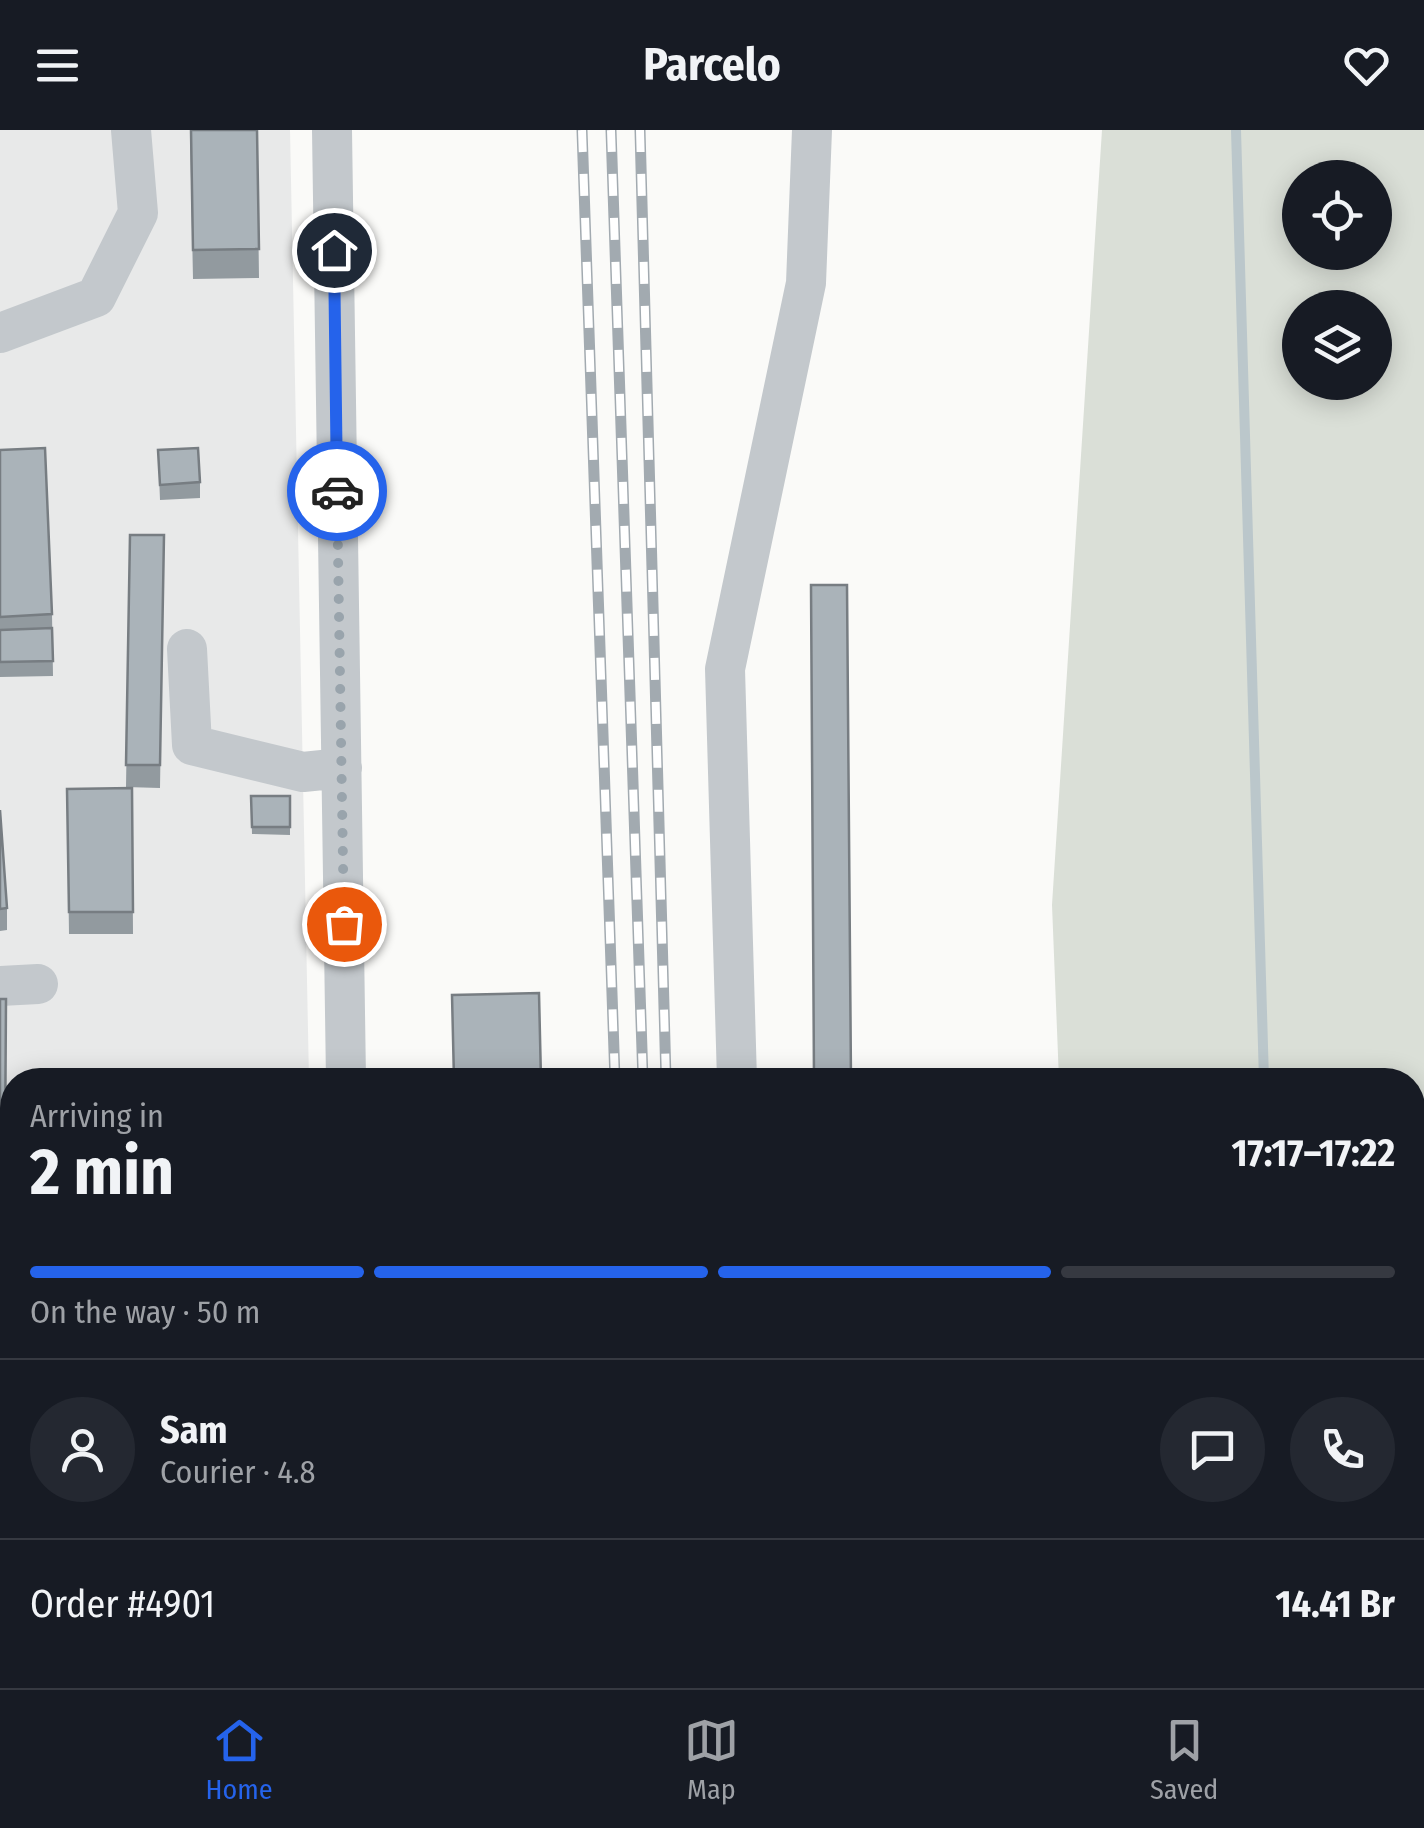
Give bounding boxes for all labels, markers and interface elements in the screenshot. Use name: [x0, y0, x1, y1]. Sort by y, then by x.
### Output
icon: menu: [30, 38, 85, 93]
text: Parcelo: [643, 38, 781, 92]
icon: heart: [1339, 38, 1394, 93]
map controls: [1282, 160, 1392, 400]
button: locate: [1282, 160, 1392, 270]
pin: [292, 208, 377, 293]
icon: home: [307, 223, 362, 278]
button: layers: [1282, 290, 1392, 400]
courier: [287, 441, 387, 541]
icon: car: [310, 464, 365, 519]
pin: [302, 882, 387, 967]
icon: bag: [317, 897, 372, 952]
text: Arriving in: [30, 1097, 164, 1135]
text: 17:17–17:22: [1232, 1130, 1395, 1176]
text: 2 min: [30, 1133, 174, 1211]
text: On the way · 50 m: [30, 1293, 260, 1331]
button: person: [30, 1397, 135, 1502]
button: chat: [1160, 1397, 1265, 1502]
button: phone: [1290, 1397, 1395, 1502]
text: Sam: [160, 1407, 228, 1453]
text: Courier · 4.8: [160, 1453, 316, 1491]
text: Order #4901: [30, 1581, 215, 1627]
text: 14.41 Br: [1275, 1581, 1395, 1627]
tab: Home: [206, 1713, 273, 1806]
tab: Map: [684, 1713, 739, 1806]
tab: Saved: [1150, 1713, 1218, 1806]

